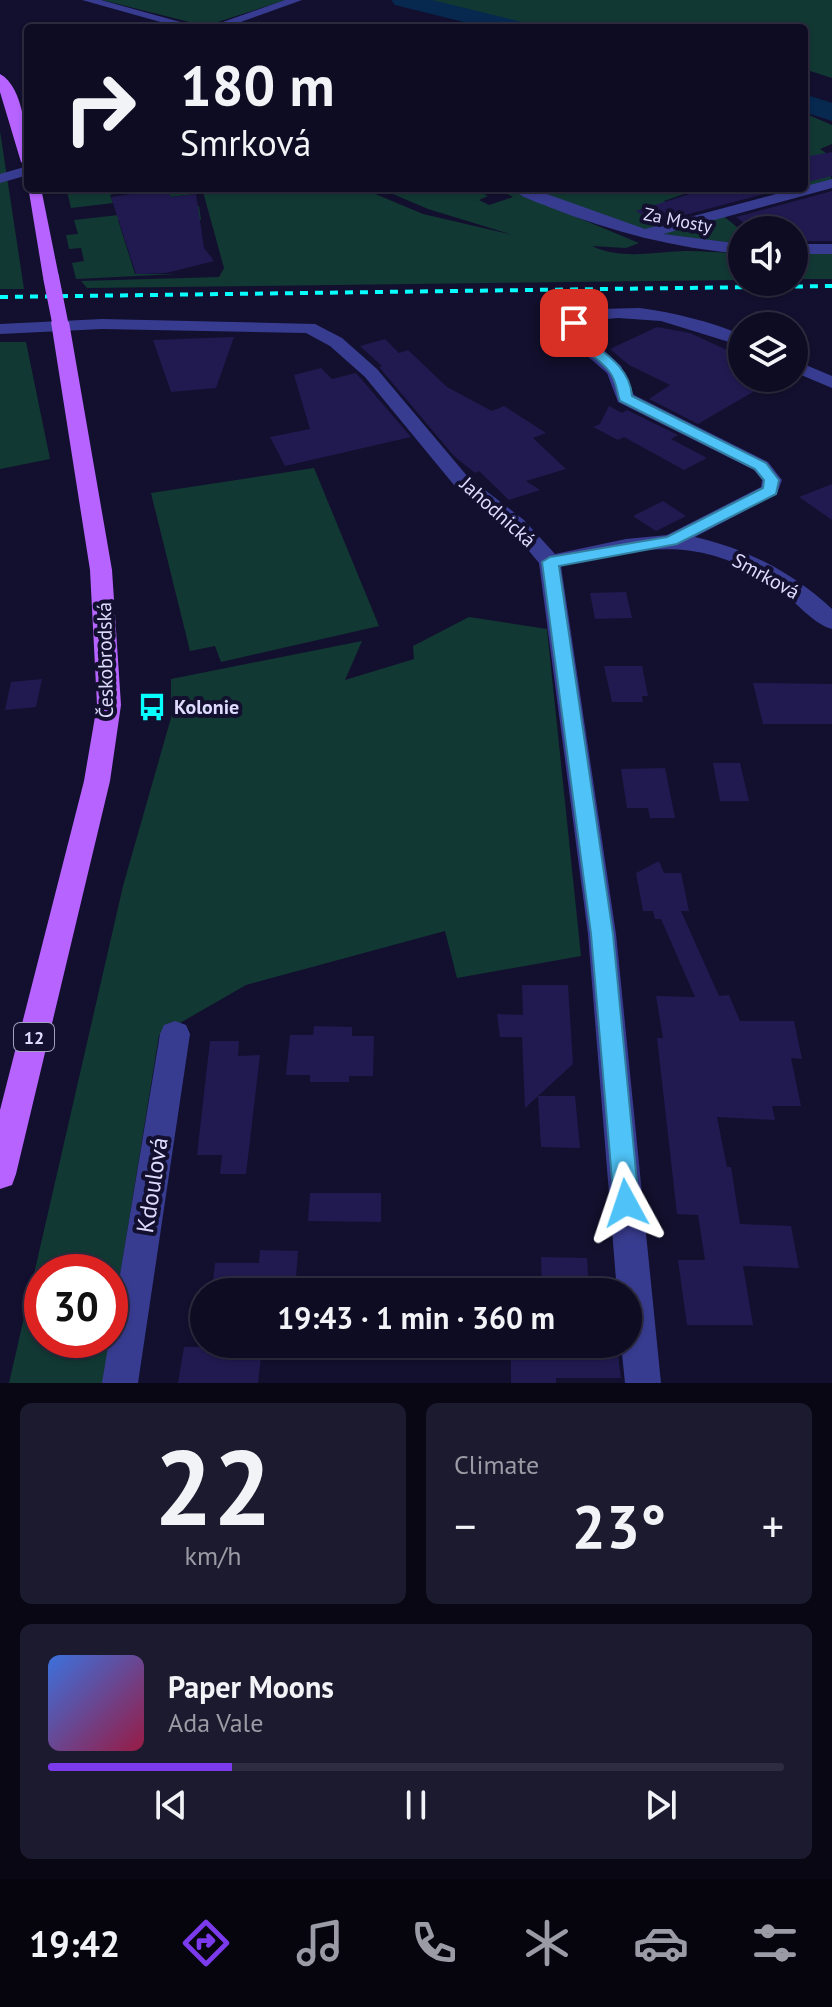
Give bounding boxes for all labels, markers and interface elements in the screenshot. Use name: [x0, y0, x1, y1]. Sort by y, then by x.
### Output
text: 180 m: [180, 49, 335, 121]
icon: right: [48, 56, 152, 160]
text: Smrková: [180, 119, 311, 166]
street label: Za Mosty: [642, 202, 715, 238]
map controls: [728, 216, 808, 392]
button: sound: [728, 216, 808, 296]
pin: [540, 289, 608, 357]
icon: arrive: [552, 301, 596, 345]
button: layers: [728, 312, 808, 392]
street label: Jahodnická: [454, 471, 541, 553]
street label: Smrková: [728, 547, 804, 605]
street label: Českobrodská: [91, 602, 119, 718]
bus stop icon: Kolonie: [137, 692, 167, 722]
place label: Kolonie: [174, 694, 239, 720]
road number: 12: [14, 1023, 54, 1051]
street label: Kdoulová: [129, 1135, 175, 1235]
position arrow: [584, 1161, 668, 1245]
speed limit sign: 30: [24, 1254, 128, 1358]
text: 19:43 · 1 min · 360 m: [277, 1298, 555, 1337]
text: 22: [154, 1419, 272, 1554]
text: Climate: [454, 1448, 539, 1481]
text: 23°: [572, 1487, 666, 1565]
text: −: [454, 1497, 476, 1554]
text: +: [762, 1497, 784, 1554]
text: km/h: [185, 1539, 242, 1572]
text: Paper Moons: [168, 1667, 334, 1706]
text: Ada Vale: [168, 1706, 263, 1739]
icon: previous: [149, 1783, 193, 1827]
icon: pause: [394, 1783, 438, 1827]
icon: next: [639, 1783, 683, 1827]
icon: directions: [178, 1915, 234, 1971]
icon: music: [292, 1915, 348, 1971]
icon: phone: [406, 1915, 462, 1971]
icon: climate: [519, 1915, 575, 1971]
icon: car: [633, 1915, 689, 1971]
icon: filters: [747, 1915, 803, 1971]
text: 19:42: [29, 1920, 120, 1967]

